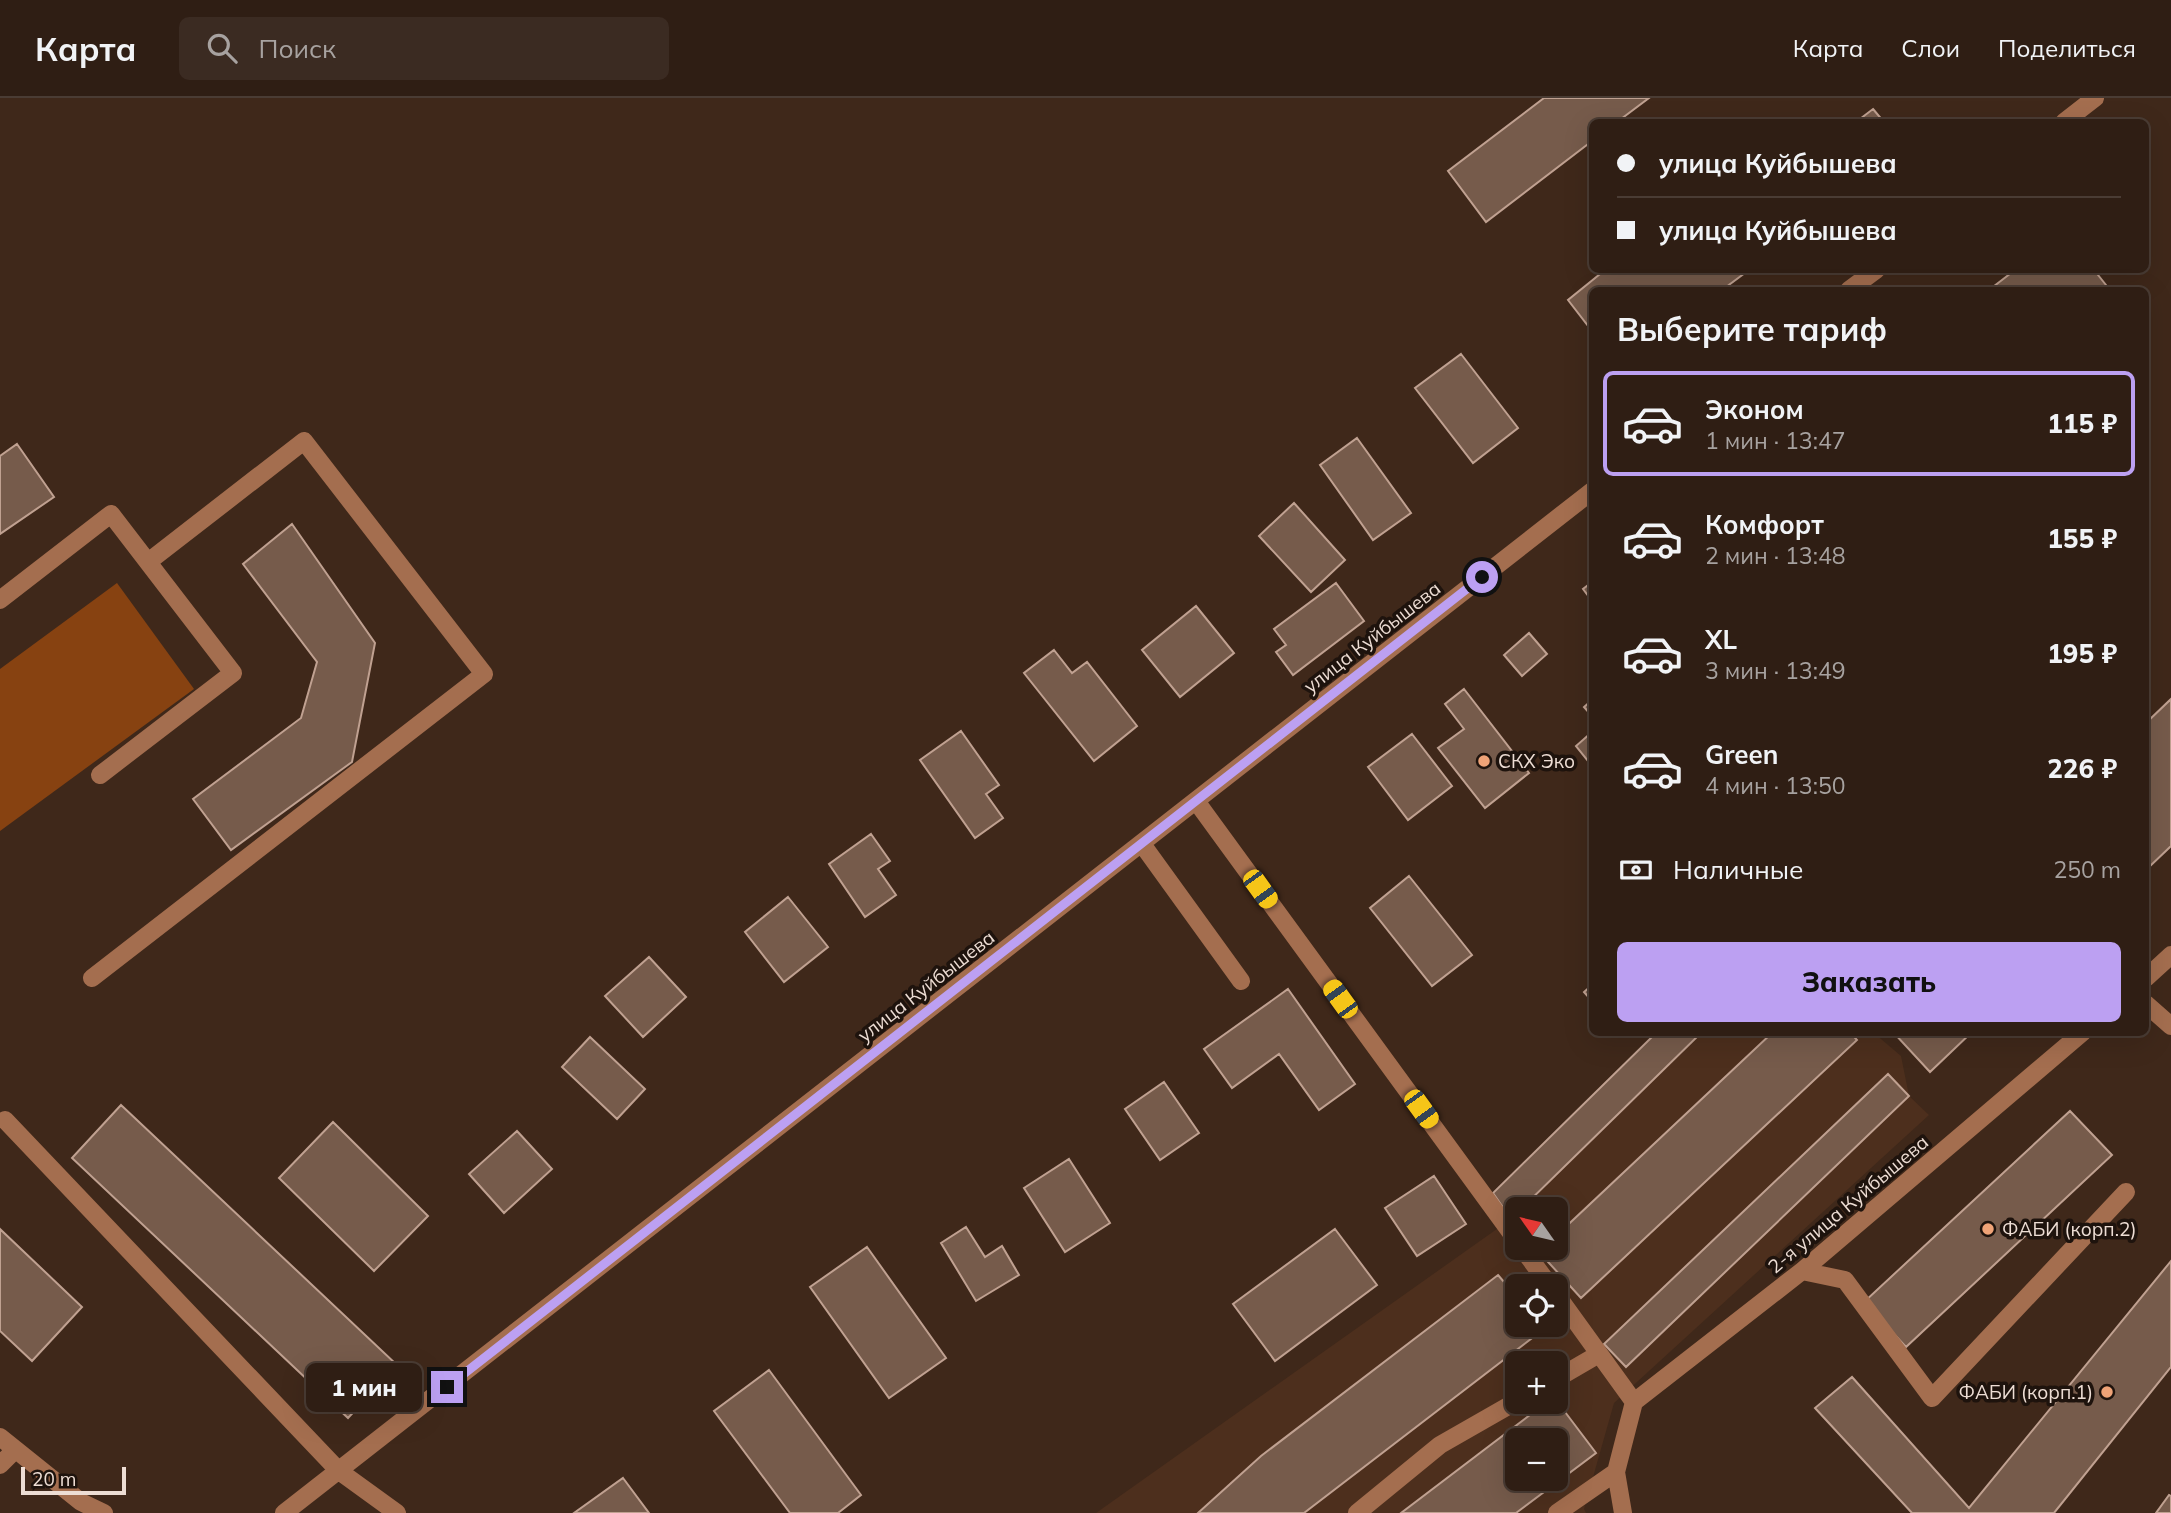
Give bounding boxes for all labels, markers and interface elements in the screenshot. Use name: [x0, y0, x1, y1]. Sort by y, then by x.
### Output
search box: [179, 17, 669, 80]
text: Карта: [35, 28, 137, 69]
icon: search: [203, 29, 241, 67]
text: Поиск: [259, 32, 336, 65]
text: Карта: [1793, 33, 1863, 63]
text: Слои: [1901, 33, 1960, 63]
text: Поделиться: [1998, 33, 2136, 63]
text: улица Куйбышева: [1659, 147, 1897, 180]
text: улица Куйбышева: [1659, 214, 1897, 247]
text: Выберите тариф: [1617, 309, 1887, 349]
icon: car: [1621, 392, 1684, 455]
text: Эконом: [1705, 393, 1804, 426]
text: 115 ₽: [2047, 407, 2117, 440]
text: 1 мин · 13:47: [1705, 426, 1845, 455]
icon: car: [1621, 507, 1684, 570]
text: Комфорт: [1705, 508, 1824, 541]
text: 155 ₽: [2047, 522, 2117, 555]
text: 2 мин · 13:48: [1705, 541, 1845, 570]
route start: [1466, 561, 1498, 593]
street label: улица Куйбышева: [1299, 576, 1445, 698]
icon: car: [1621, 622, 1684, 685]
text: XL: [1705, 623, 1737, 656]
text: 195 ₽: [2047, 637, 2117, 670]
text: 3 мин · 13:49: [1705, 656, 1845, 685]
icon: car: [1621, 737, 1684, 800]
text: Green: [1705, 738, 1778, 771]
place label: СКХ Эко: [1498, 749, 1575, 773]
text: 226 ₽: [2047, 752, 2117, 785]
marker: СКХ Эко: [1476, 753, 1492, 769]
text: 4 мин · 13:50: [1705, 771, 1845, 800]
icon: cash: [1617, 851, 1655, 889]
text: Наличные: [1673, 853, 1803, 886]
text: 250 m: [2053, 855, 2121, 884]
car: [1240, 866, 1281, 912]
street label: улица Куйбышева: [853, 925, 999, 1047]
button: Заказать: [1617, 942, 2121, 1022]
car: [1320, 976, 1361, 1022]
car: [1401, 1086, 1442, 1132]
street label: 2-я улица Куйбышева: [1763, 1130, 1933, 1278]
north arrow: [1505, 1197, 1568, 1260]
map controls: [1505, 1197, 1568, 1491]
place label: ФАБИ (корп.2): [2002, 1217, 2136, 1241]
marker: ФАБИ (корп.2): [1980, 1221, 1996, 1237]
button: locate: [1505, 1274, 1568, 1337]
button: +: [1505, 1351, 1568, 1414]
callout: 1 мин: [307, 1362, 422, 1412]
route end: [431, 1371, 463, 1403]
text: 1 мин: [331, 1373, 397, 1402]
place label: ФАБИ (корп.1): [1959, 1380, 2093, 1404]
marker: ФАБИ (корп.1): [2099, 1384, 2115, 1400]
button: −: [1505, 1428, 1568, 1491]
scale bar: [21, 1464, 126, 1496]
text: 20 m: [32, 1467, 76, 1491]

